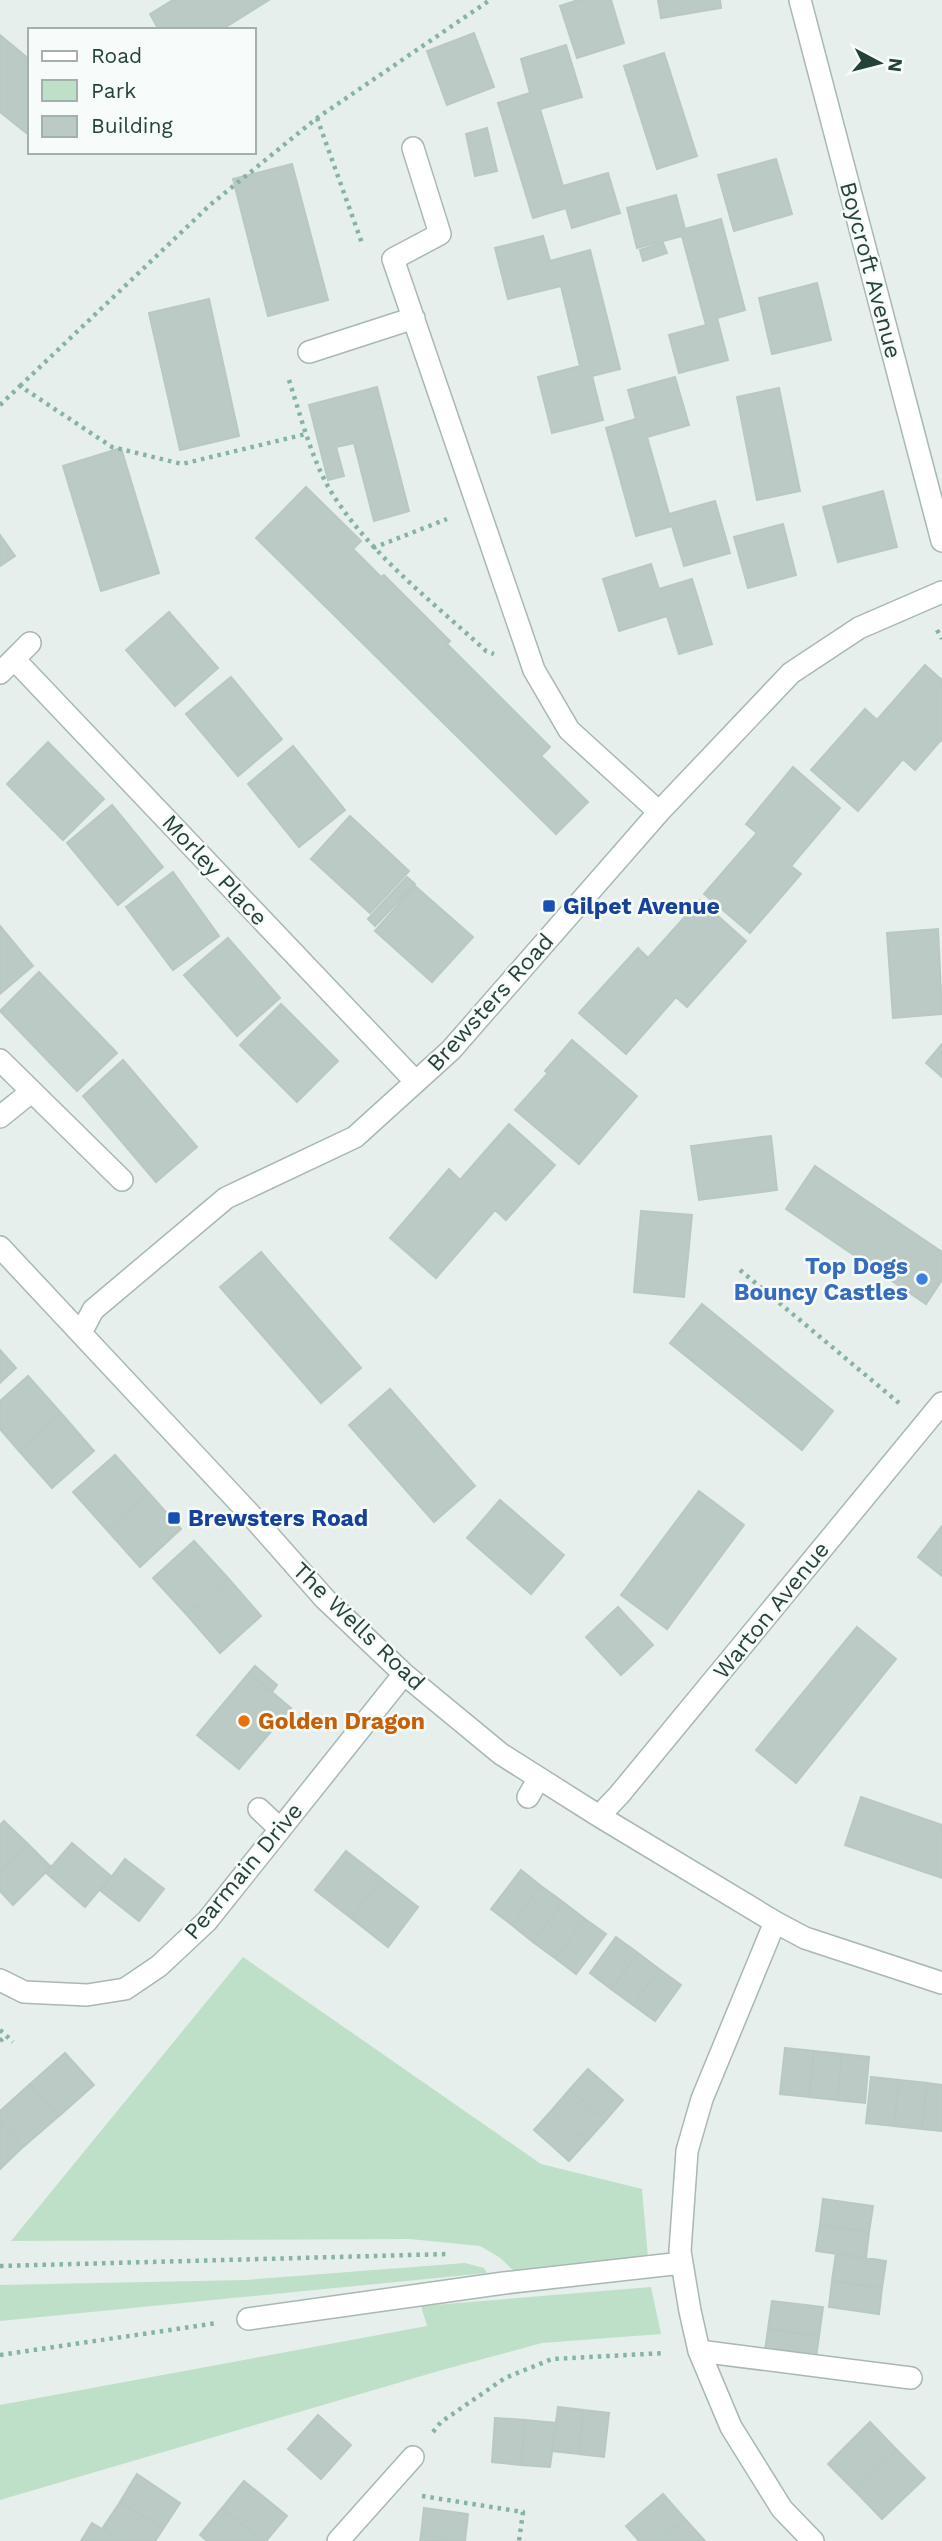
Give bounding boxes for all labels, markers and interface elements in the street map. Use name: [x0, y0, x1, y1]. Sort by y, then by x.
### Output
legend: [28, 28, 256, 154]
north arrow: [844, 28, 914, 98]
text: Road: [91, 43, 142, 68]
text: N: [883, 57, 908, 73]
text: Park: [91, 78, 136, 103]
text: Building: [91, 113, 173, 138]
street label: Boycroft Avenue: [834, 179, 907, 361]
street label: Morley Place: [156, 809, 273, 931]
place label: Gilpet Avenue: [563, 893, 720, 920]
marker: Gilpet Avenue: [541, 898, 557, 914]
street label: Brewsters Road: [421, 928, 559, 1077]
place label: Top Dogs Bouncy Castles: [734, 1253, 908, 1306]
marker: Top Dogs Bouncy Castles: [914, 1271, 930, 1287]
place label: Brewsters Road: [188, 1505, 368, 1532]
marker: Brewsters Road: [166, 1510, 182, 1526]
street label: Warton Avenue: [708, 1536, 835, 1684]
street label: The Wells Road: [287, 1557, 430, 1696]
place label: Golden Dragon: [258, 1708, 425, 1735]
marker: Golden Dragon: [236, 1713, 252, 1729]
street label: Pearmain Drive: [178, 1798, 308, 1945]

